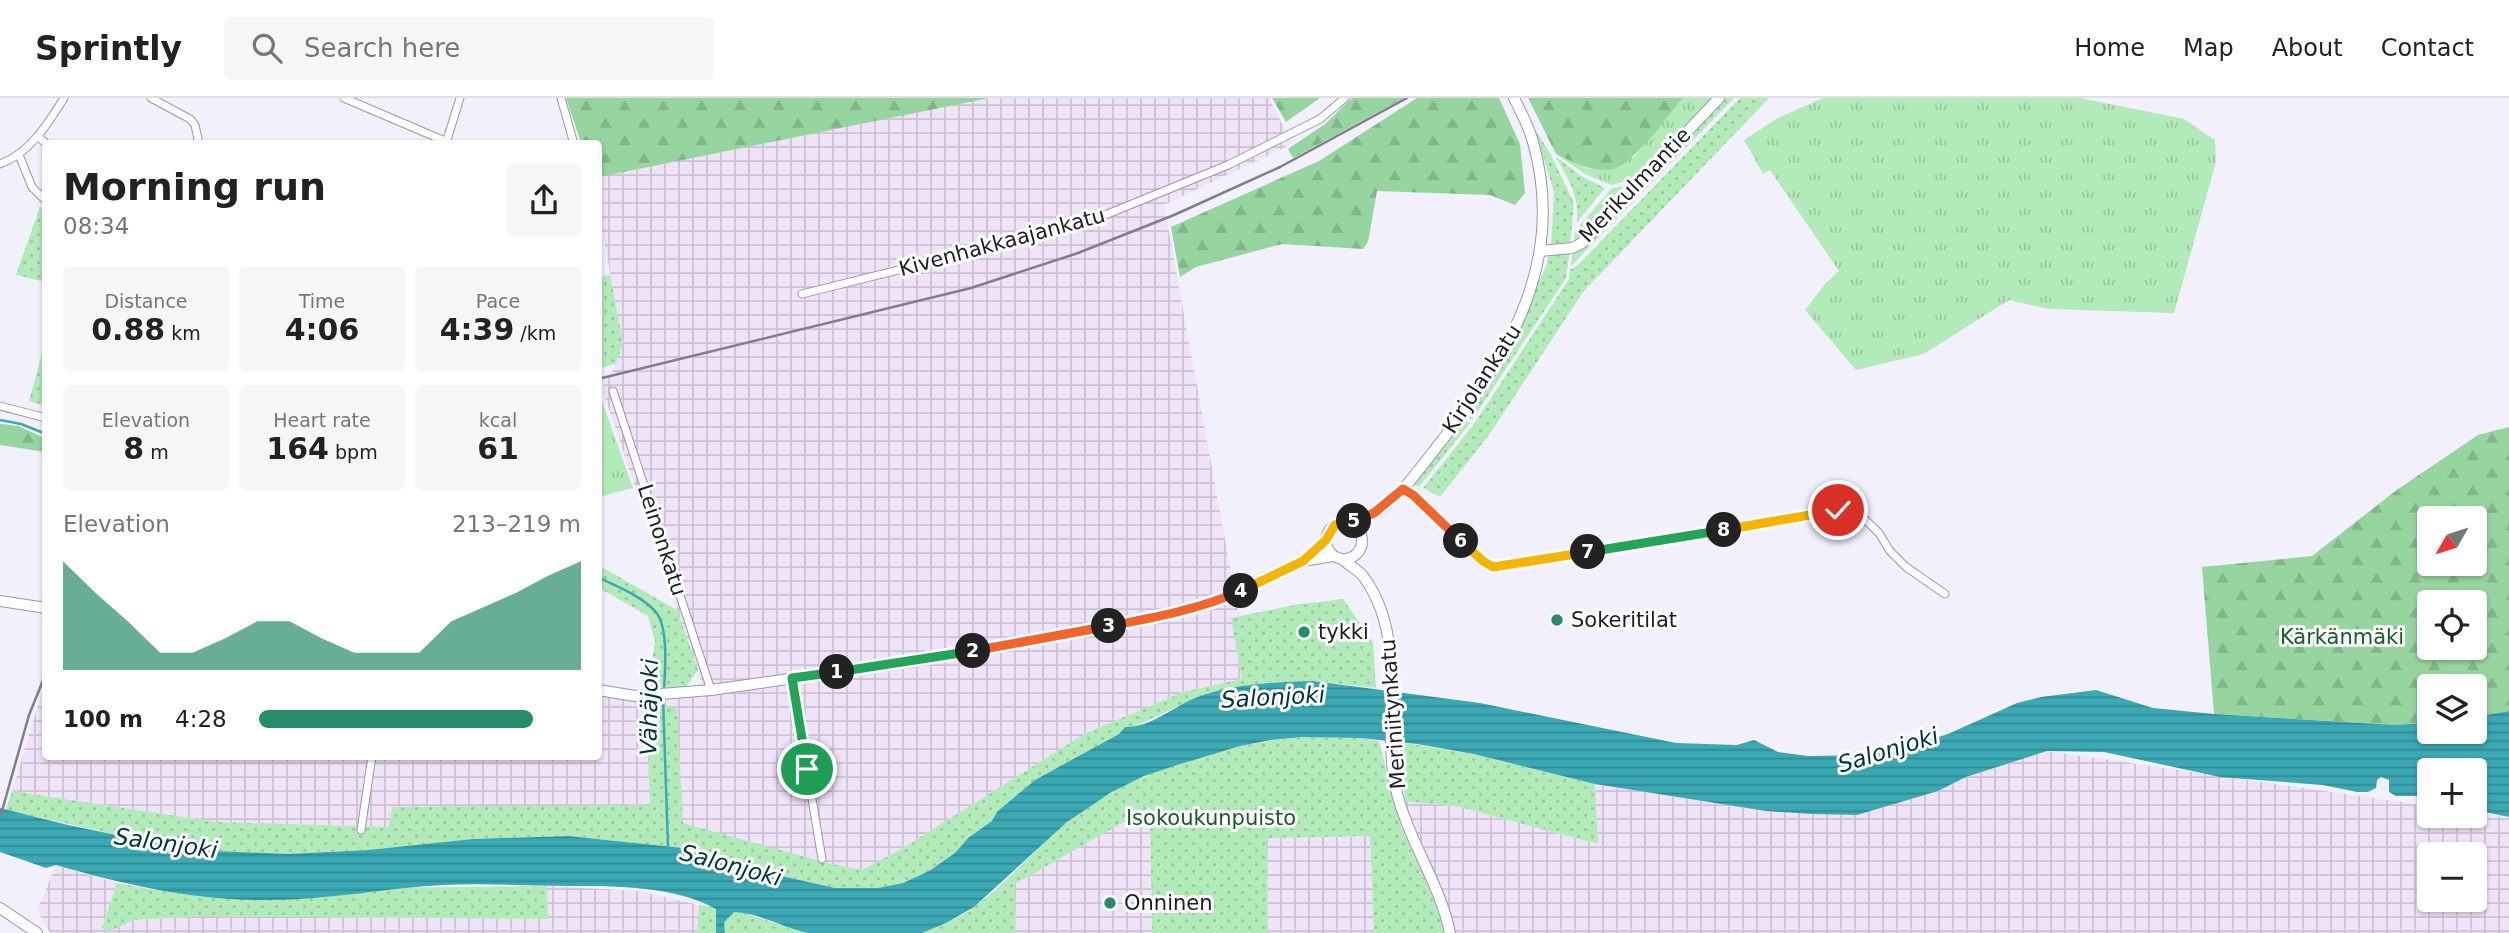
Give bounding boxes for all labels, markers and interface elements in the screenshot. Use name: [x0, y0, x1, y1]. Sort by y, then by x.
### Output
search box: [224, 17, 714, 80]
text: Sprintly: [35, 29, 182, 68]
icon: search: [248, 29, 286, 67]
text: Search here: [304, 33, 460, 63]
text: Home: [2074, 34, 2145, 62]
text: Map: [2183, 34, 2234, 62]
text: About: [2272, 34, 2343, 62]
text: Contact: [2381, 34, 2474, 62]
street label: Merikulmantie: [1574, 123, 1696, 247]
button: share: [507, 163, 581, 237]
text: Morning run: [63, 165, 326, 209]
street label: Kivenhakkaajankatu: [896, 203, 1108, 281]
text: 08:34: [63, 213, 129, 239]
text: Distance: [104, 290, 188, 312]
text: Time: [299, 290, 345, 312]
text: Pace: [476, 290, 520, 312]
text: 0.88: [91, 312, 165, 347]
text: 4:06: [285, 312, 359, 347]
text: 4:39: [440, 312, 514, 347]
street label: Kirjolankatu: [1438, 320, 1526, 438]
text: km: [165, 322, 201, 344]
text: /km: [514, 322, 556, 344]
text: Elevation: [102, 409, 190, 431]
text: Heart rate: [273, 409, 371, 431]
text: kcal: [479, 409, 517, 431]
text: 8: [123, 431, 144, 466]
text: 164: [266, 431, 329, 466]
text: 61: [477, 431, 519, 466]
text: m: [144, 441, 169, 463]
text: bpm: [329, 441, 378, 463]
pin: [1808, 480, 1868, 540]
street label: Leinonkatu: [633, 481, 691, 599]
icon: check: [1819, 491, 1857, 529]
pin: 5: [1336, 504, 1372, 538]
north arrow: [2417, 506, 2487, 576]
map controls: [2417, 506, 2487, 912]
text: 5: [1347, 509, 1360, 531]
text: Elevation: [63, 511, 170, 537]
text: 213–219 m: [452, 511, 581, 537]
pin: 8: [1706, 512, 1742, 548]
text: 8: [1717, 518, 1730, 540]
pin: 6: [1444, 524, 1478, 558]
text: 6: [1454, 529, 1467, 551]
pin: 7: [1570, 534, 1606, 570]
text: 7: [1581, 540, 1594, 562]
pin: 4: [1224, 574, 1258, 608]
text: 4: [1234, 579, 1247, 601]
button: locate: [2417, 590, 2487, 660]
pin: 3: [1092, 608, 1126, 644]
place label: Sokeritilat: [1571, 608, 1677, 632]
marker: Sokeritilat: [1549, 612, 1565, 628]
text: 3: [1102, 614, 1115, 636]
place label: tykki: [1318, 620, 1369, 644]
marker: tykki: [1296, 624, 1312, 640]
park label: Kärkänmäki: [2280, 625, 2404, 649]
pin: 2: [956, 634, 990, 668]
street label: Meriniitynkatu: [1376, 638, 1410, 790]
text: 2: [966, 639, 979, 661]
pin: 1: [820, 654, 854, 690]
water label: Vähäjoki: [635, 658, 663, 756]
text: 1: [830, 660, 843, 682]
button: layers: [2417, 674, 2487, 744]
water label: Salonjoki: [1220, 681, 1326, 713]
text: 100 m: [63, 706, 143, 732]
text: 4:28: [175, 706, 227, 732]
water label: Salonjoki: [1835, 722, 1942, 778]
pin: [777, 739, 837, 799]
icon: arrive: [788, 750, 826, 788]
button: +: [2417, 758, 2487, 828]
park label: Isokoukunpuisto: [1126, 806, 1296, 830]
water label: Salonjoki: [113, 823, 220, 863]
water label: Salonjoki: [677, 839, 785, 891]
button: −: [2417, 842, 2487, 912]
place label: Onninen: [1124, 891, 1213, 915]
marker: Onninen: [1102, 895, 1118, 911]

